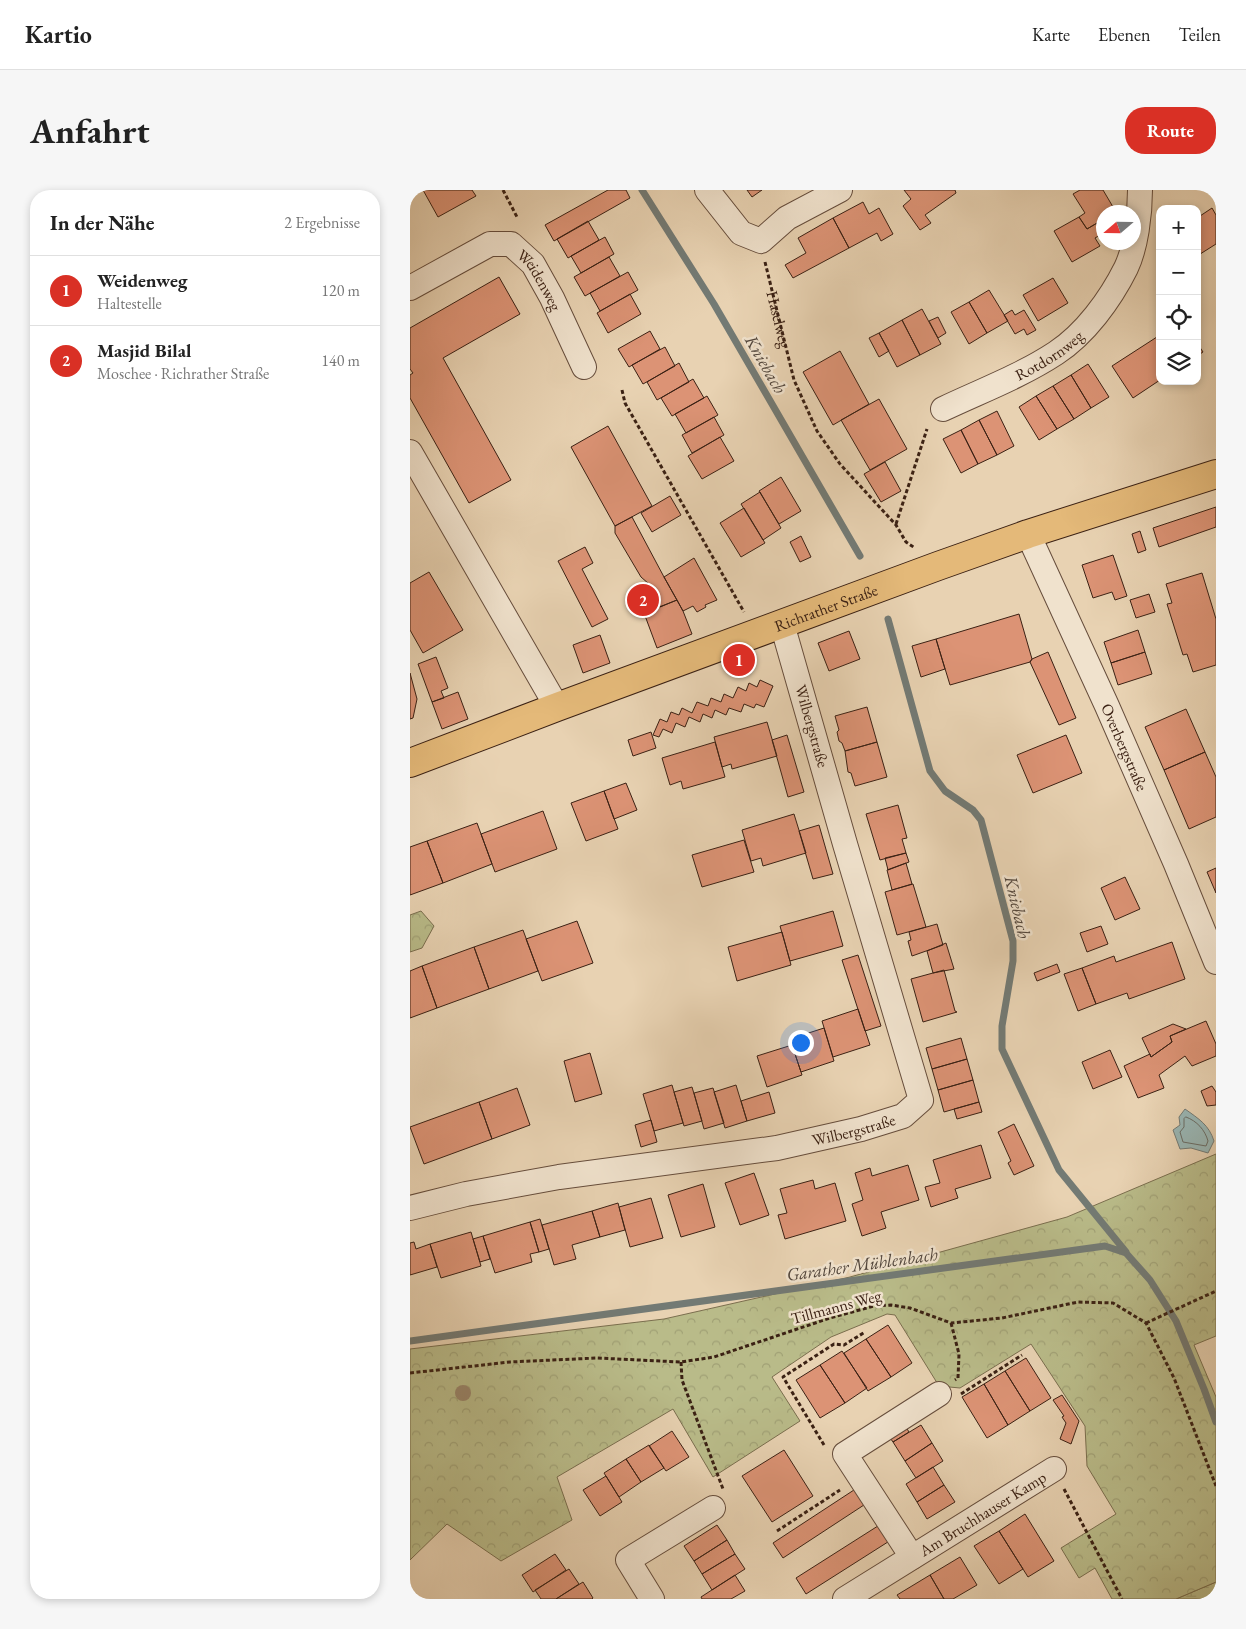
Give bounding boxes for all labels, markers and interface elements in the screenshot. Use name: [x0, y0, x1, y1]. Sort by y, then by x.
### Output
text: Kartio: [25, 19, 92, 50]
text: Karte: [1032, 23, 1070, 46]
text: Ebenen: [1098, 23, 1151, 46]
text: Teilen: [1179, 23, 1221, 46]
button: Route: [1125, 107, 1216, 154]
text: Anfahrt: [30, 108, 150, 153]
north arrow: [1096, 205, 1141, 250]
map controls: [1156, 205, 1201, 385]
button: +: [1156, 205, 1201, 250]
text: In der Nähe: [50, 209, 155, 236]
text: 2 Ergebnisse: [284, 212, 360, 233]
street label: Weidenweg: [513, 244, 567, 315]
button: −: [1156, 250, 1201, 295]
text: Weidenweg: [97, 268, 188, 293]
text: 1: [62, 280, 70, 301]
text: 120 m: [321, 280, 360, 301]
street label: Haselweg: [762, 288, 796, 351]
text: Haltestelle: [97, 293, 162, 314]
button: locate: [1156, 295, 1201, 340]
street label: Rotdornweg: [1011, 325, 1088, 385]
water label: Kniebach: [740, 330, 792, 398]
text: Masjid Bilal: [97, 338, 192, 363]
button: layers: [1156, 340, 1201, 385]
text: 2: [62, 350, 70, 371]
text: 140 m: [321, 350, 360, 371]
text: Moschee · Richrather Straße: [97, 363, 269, 384]
street label: Richrather Straße: [771, 579, 880, 636]
pin: 2: [627, 581, 659, 619]
pin: 1: [723, 641, 755, 679]
street label: Wilbergstraße: [790, 682, 834, 770]
street label: Overbergstraße: [1097, 700, 1153, 794]
water label: Kniebach: [999, 872, 1036, 941]
your location: [788, 1030, 814, 1056]
street label: Wilbergstraße: [810, 1109, 898, 1150]
water label: Garather Mühlenbach: [785, 1242, 939, 1286]
street label: Tillmanns Weg: [789, 1285, 884, 1329]
street label: Am Bruchhauser Kamp: [914, 1466, 1050, 1561]

